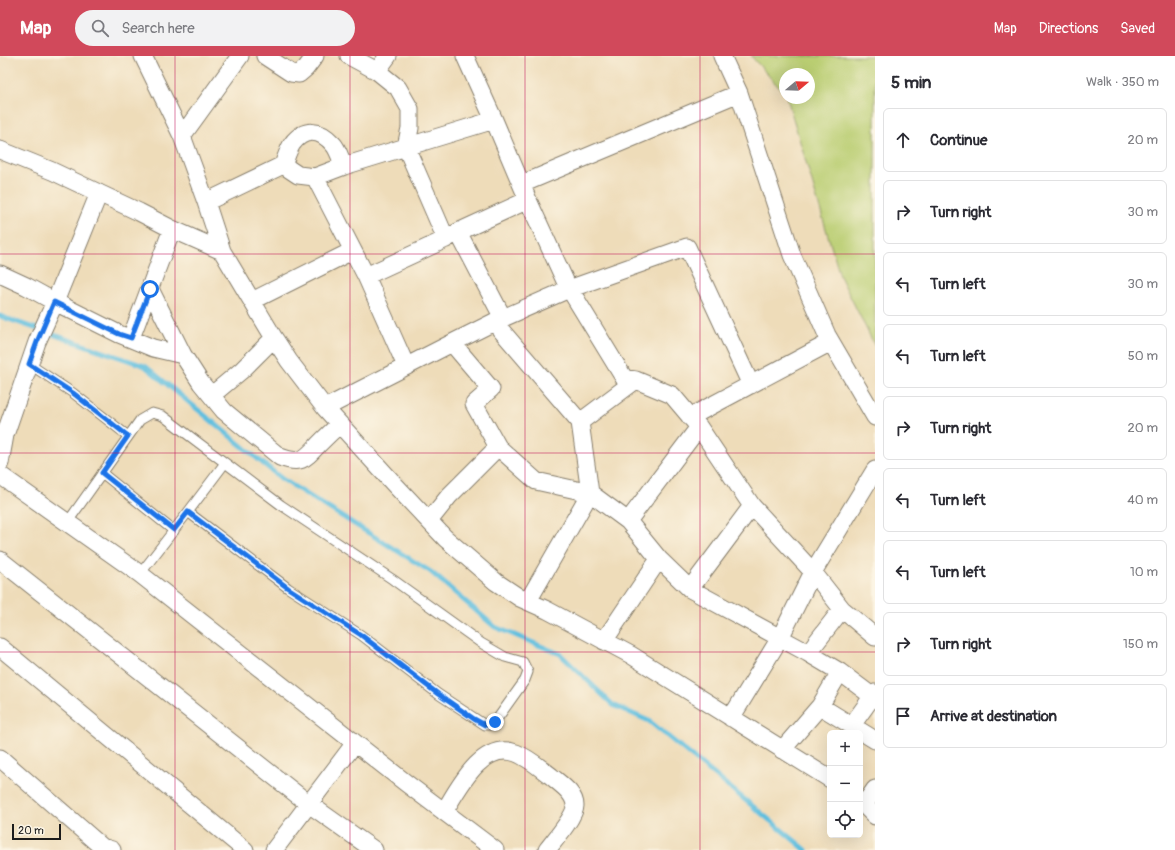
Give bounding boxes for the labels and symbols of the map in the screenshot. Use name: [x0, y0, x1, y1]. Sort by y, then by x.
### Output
north arrow: [779, 68, 815, 104]
route start: [141, 280, 159, 298]
route end: [486, 713, 504, 731]
scale bar: [12, 822, 61, 841]

